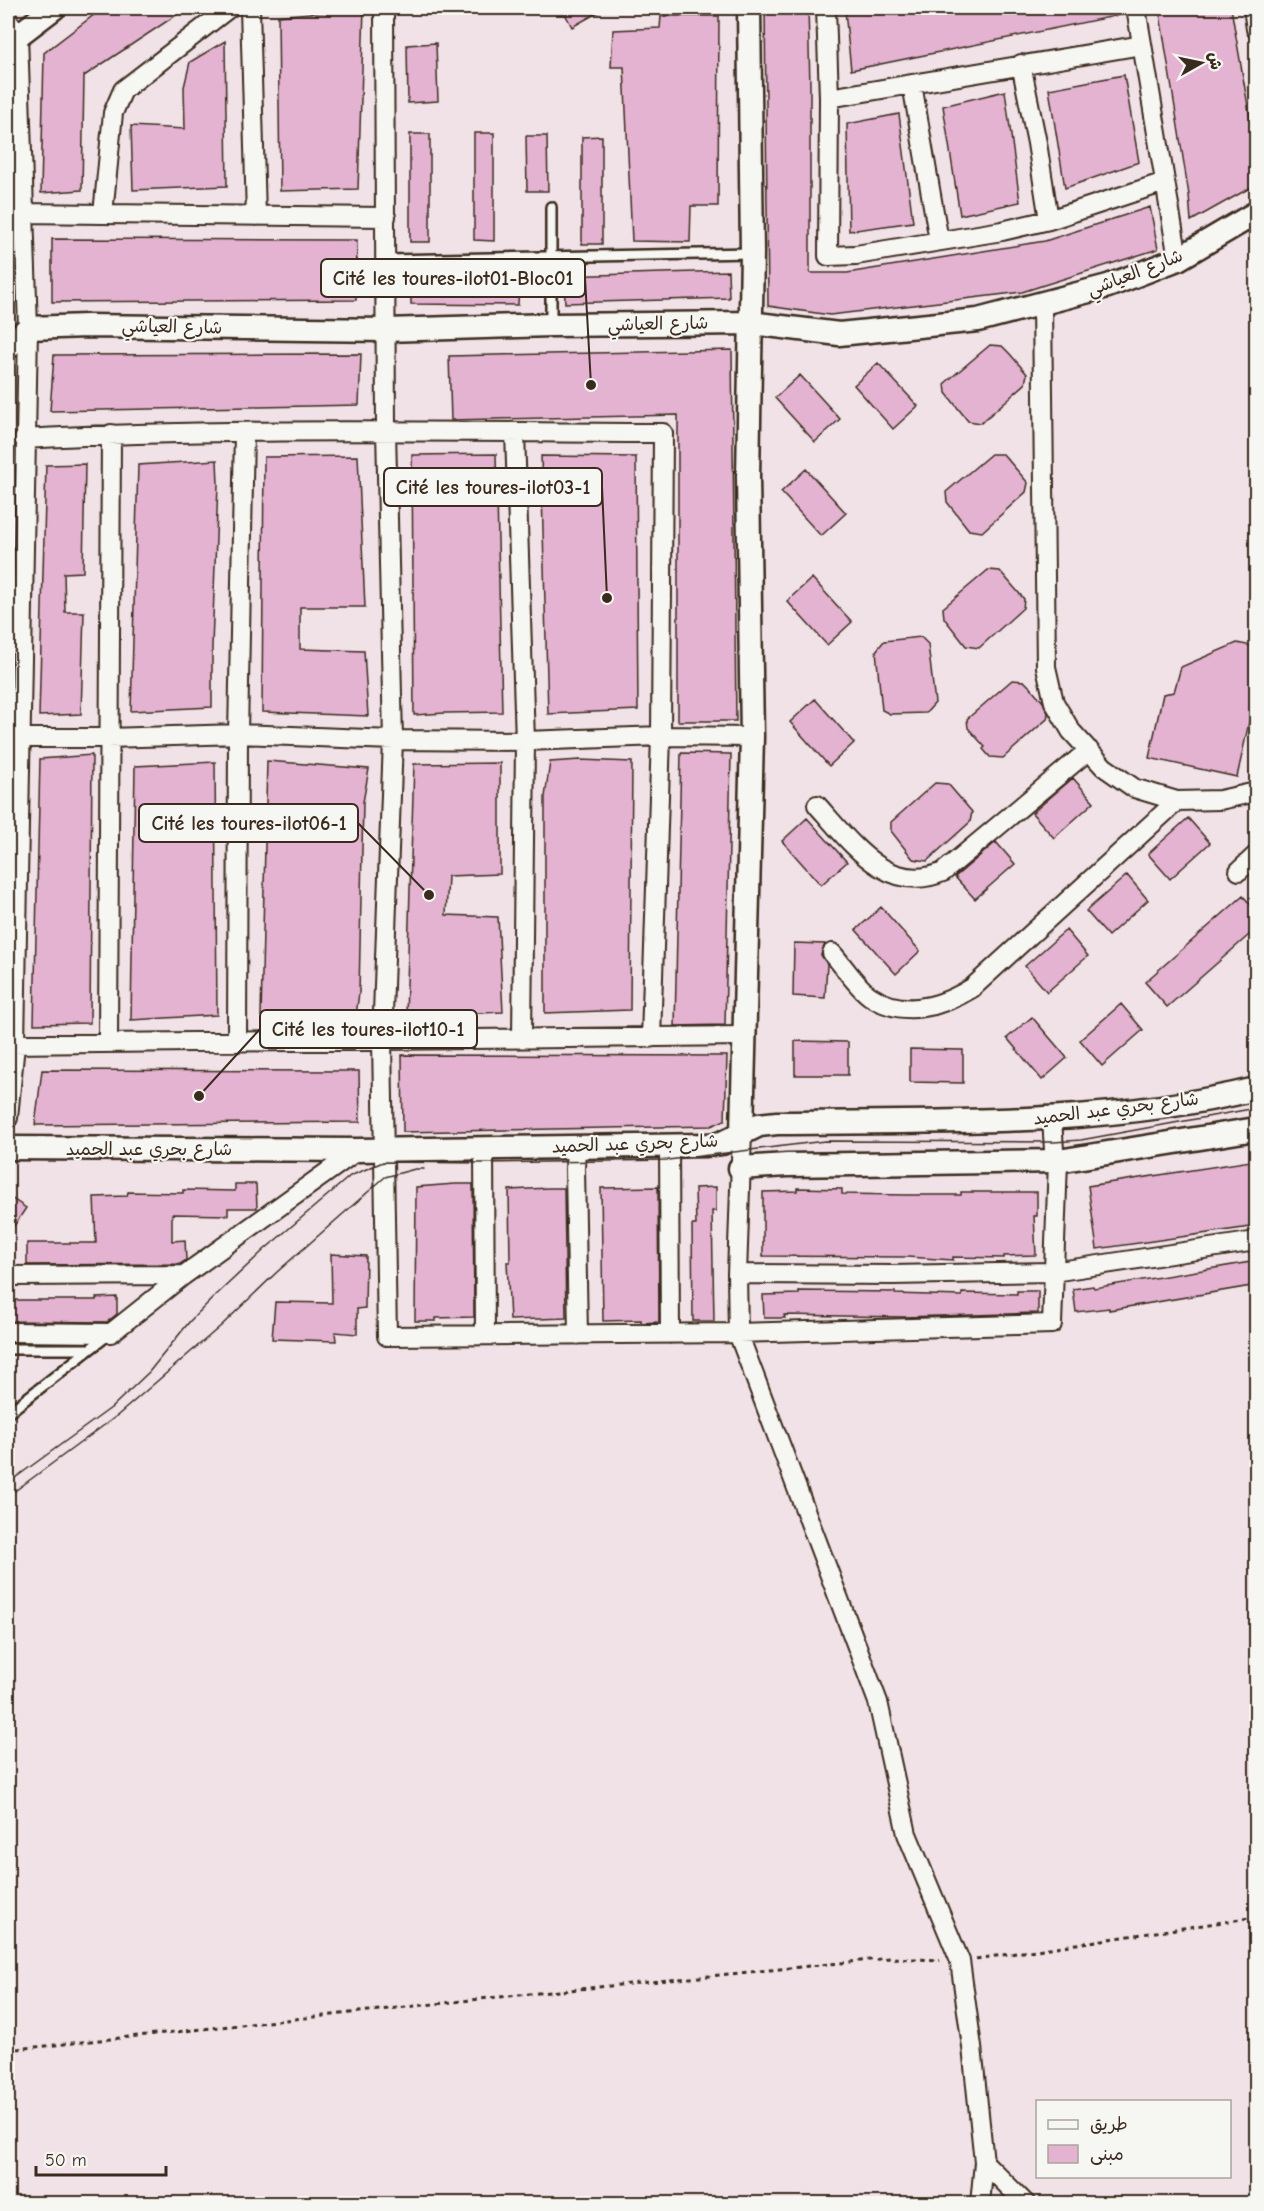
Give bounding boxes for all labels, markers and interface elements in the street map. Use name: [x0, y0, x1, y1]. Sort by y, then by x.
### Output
north arrow: [1171, 33, 1231, 93]
text: ش: [1205, 51, 1225, 71]
street label: شارع العياشي: [1084, 245, 1188, 306]
callout: Cité les toures-ilot01-Bloc01: [321, 259, 585, 297]
text: Cité les toures-ilot01-Bloc01: [333, 267, 573, 290]
street label: شارع العياشي: [607, 313, 709, 340]
street label: شارع العياشي: [121, 316, 223, 343]
callout: Cité les toures-ilot03-1: [384, 468, 602, 506]
text: Cité les toures-ilot03-1: [396, 476, 590, 499]
callout: Cité les toures-ilot06-1: [139, 804, 358, 842]
text: Cité les toures-ilot06-1: [151, 812, 347, 835]
callout: Cité les toures-ilot10-1: [260, 1010, 477, 1048]
text: Cité les toures-ilot10-1: [272, 1018, 464, 1041]
street label: شارع بحري عبد الحميد: [1032, 1088, 1200, 1132]
street label: شارع بحري عبد الحميد: [551, 1131, 719, 1159]
street label: شارع بحري عبد الحميد: [66, 1139, 232, 1162]
legend: [1036, 2100, 1231, 2178]
text: طريق: [1090, 2114, 1128, 2135]
scale bar: [36, 2139, 166, 2177]
text: مبنى: [1090, 2144, 1124, 2165]
text: 50 m: [45, 2150, 87, 2171]

